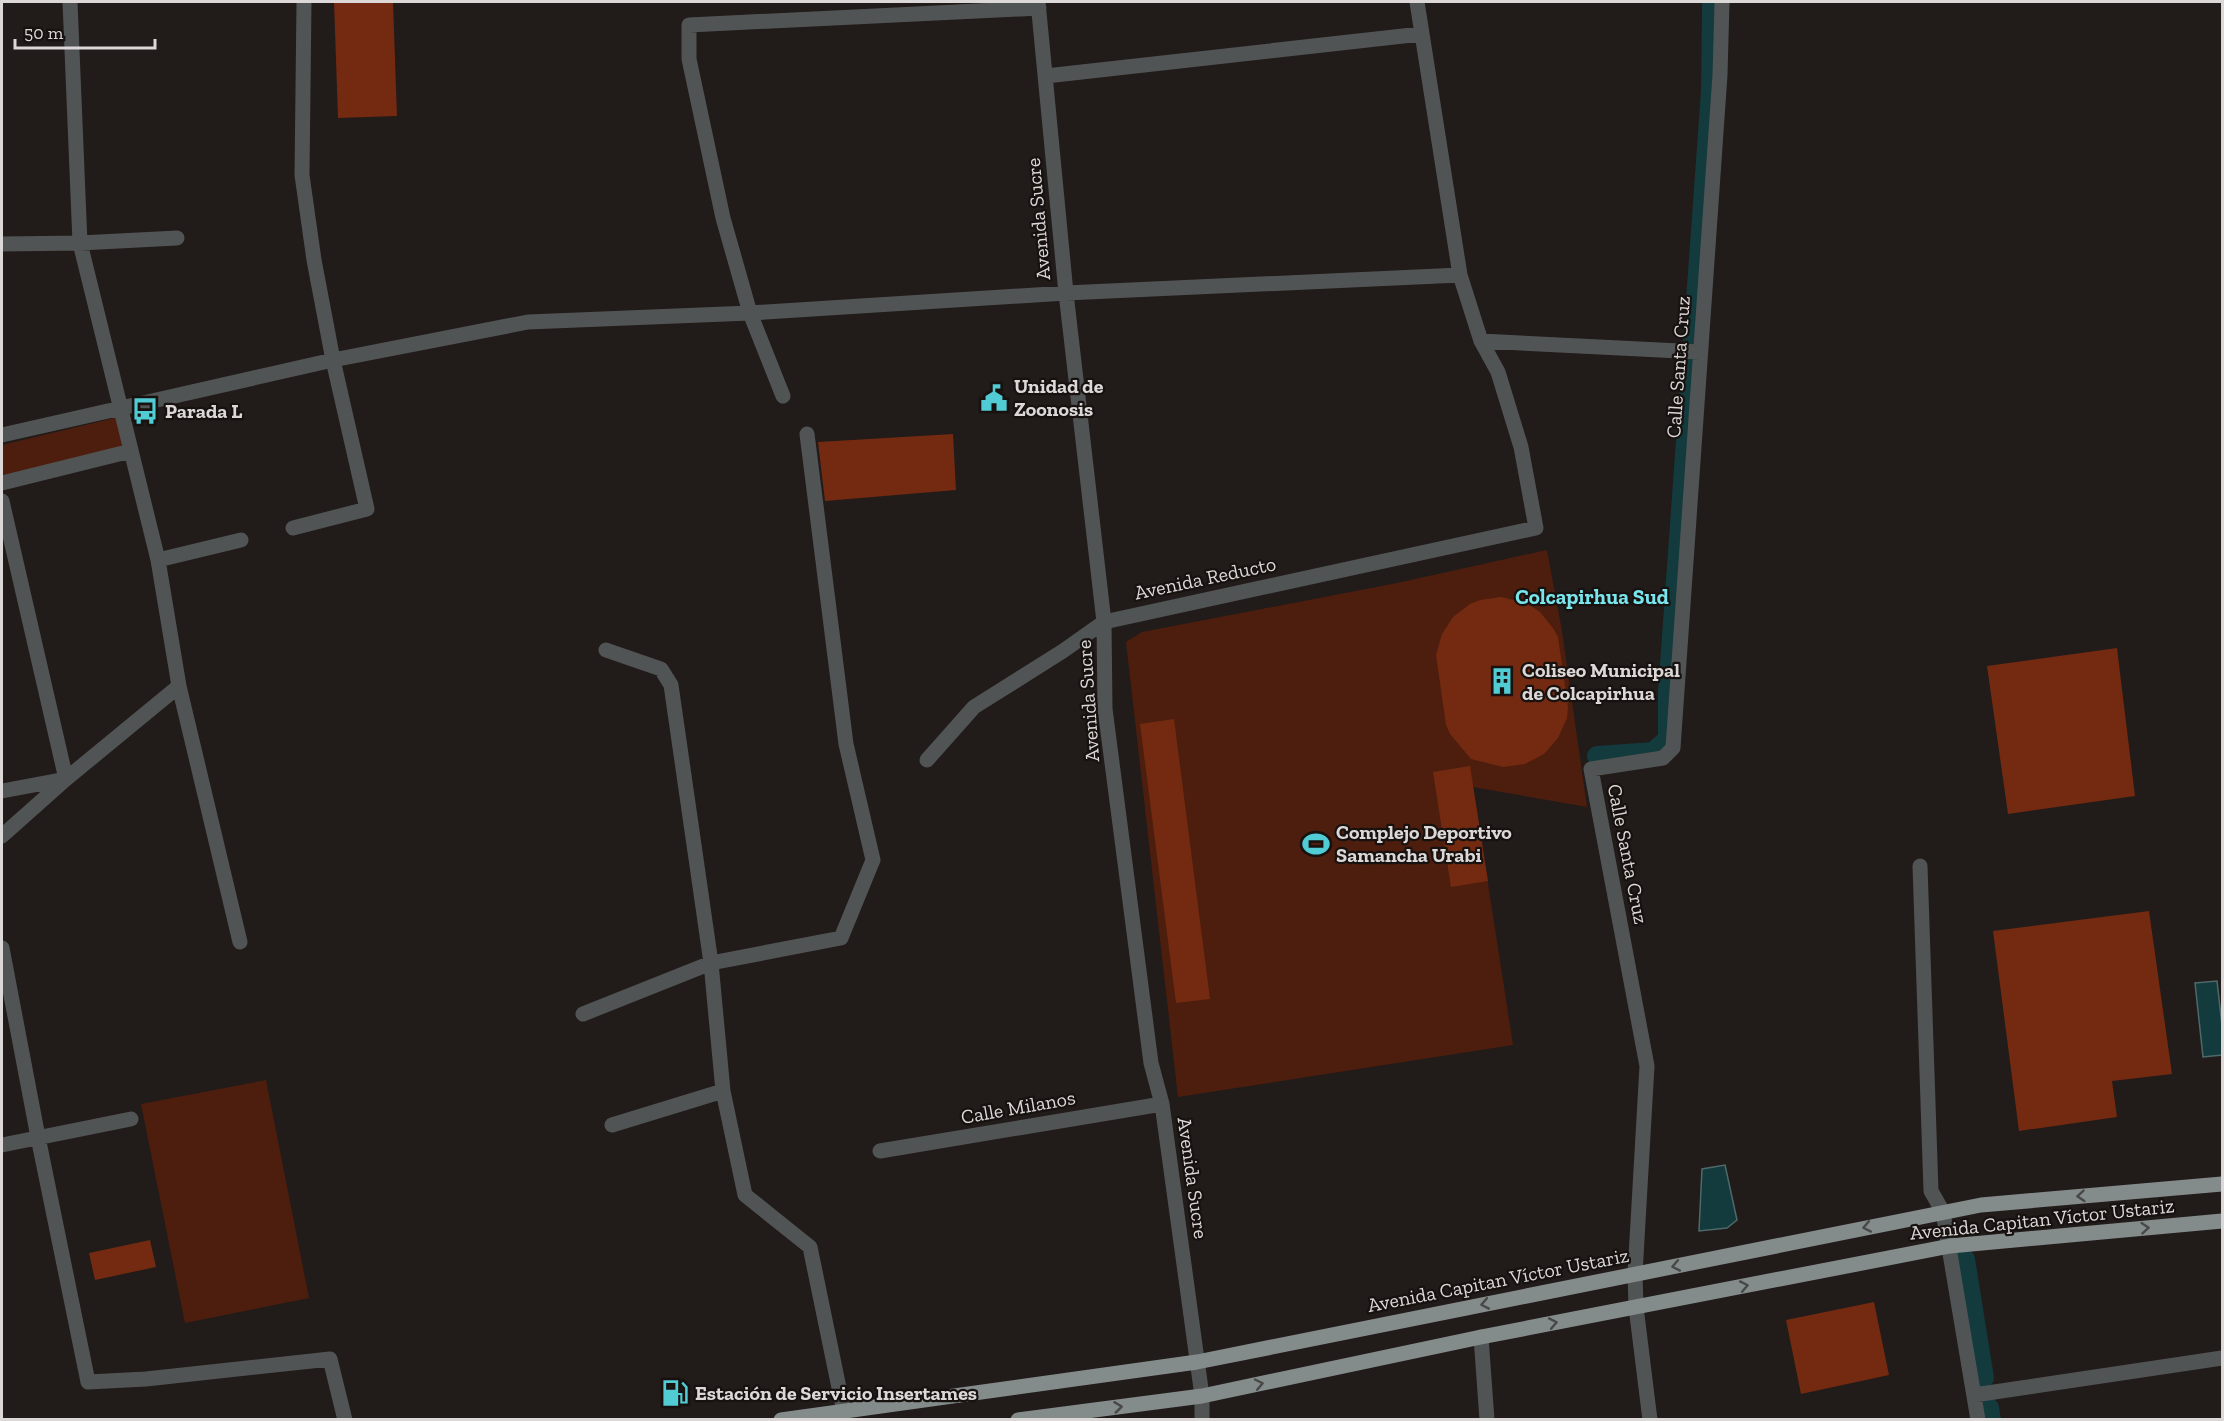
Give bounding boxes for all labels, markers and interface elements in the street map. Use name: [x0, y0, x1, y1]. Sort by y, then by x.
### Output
scale bar: [15, 12, 154, 50]
text: 50 m: [24, 22, 64, 44]
street label: Avenida Sucre: [1021, 157, 1055, 281]
street label: Calle Santa Cruz: [1661, 295, 1695, 439]
place label: Unidad de Zoonosis: [1014, 374, 1104, 421]
public building icon: Unidad de Zoonosis: [979, 383, 1009, 413]
bus stop icon: Parada L: [130, 396, 160, 426]
place label: Parada L: [165, 399, 242, 423]
street label: Avenida Reducto: [1132, 551, 1278, 605]
district label: Colcapirhua Sud: [1515, 584, 1669, 609]
street label: Avenida Sucre: [1072, 639, 1104, 763]
place label: Coliseo Municipal de Colcapirhua: [1522, 658, 1680, 705]
building icon: Coliseo Municipal de Colcapirhua: [1487, 666, 1517, 696]
street label: Calle Santa Cruz: [1603, 782, 1653, 926]
place label: Complejo Deportivo Samancha Urabi: [1336, 820, 1512, 867]
sports icon: Complejo Deportivo Samancha Urabi: [1301, 829, 1331, 859]
street label: Calle Milanos: [959, 1085, 1077, 1129]
street label: Avenida Sucre: [1173, 1116, 1213, 1240]
one-way arrow: [2076, 1189, 2085, 1202]
street label: Avenida Capitan Víctor Ustariz: [1909, 1193, 2175, 1245]
one-way arrow: [1862, 1220, 1872, 1233]
one-way arrow: [2140, 1222, 2149, 1235]
street label: Avenida Capitan Víctor Ustariz: [1365, 1243, 1631, 1317]
one-way arrow: [1671, 1259, 1681, 1272]
one-way arrow: [1739, 1280, 1749, 1293]
one-way arrow: [1480, 1297, 1490, 1310]
one-way arrow: [1548, 1317, 1558, 1330]
fuel station icon: Estación de Servicio Insertames: [660, 1378, 690, 1408]
one-way arrow: [1254, 1378, 1264, 1391]
place label: Estación de Servicio Insertames: [695, 1381, 977, 1405]
one-way arrow: [1113, 1401, 1122, 1413]

